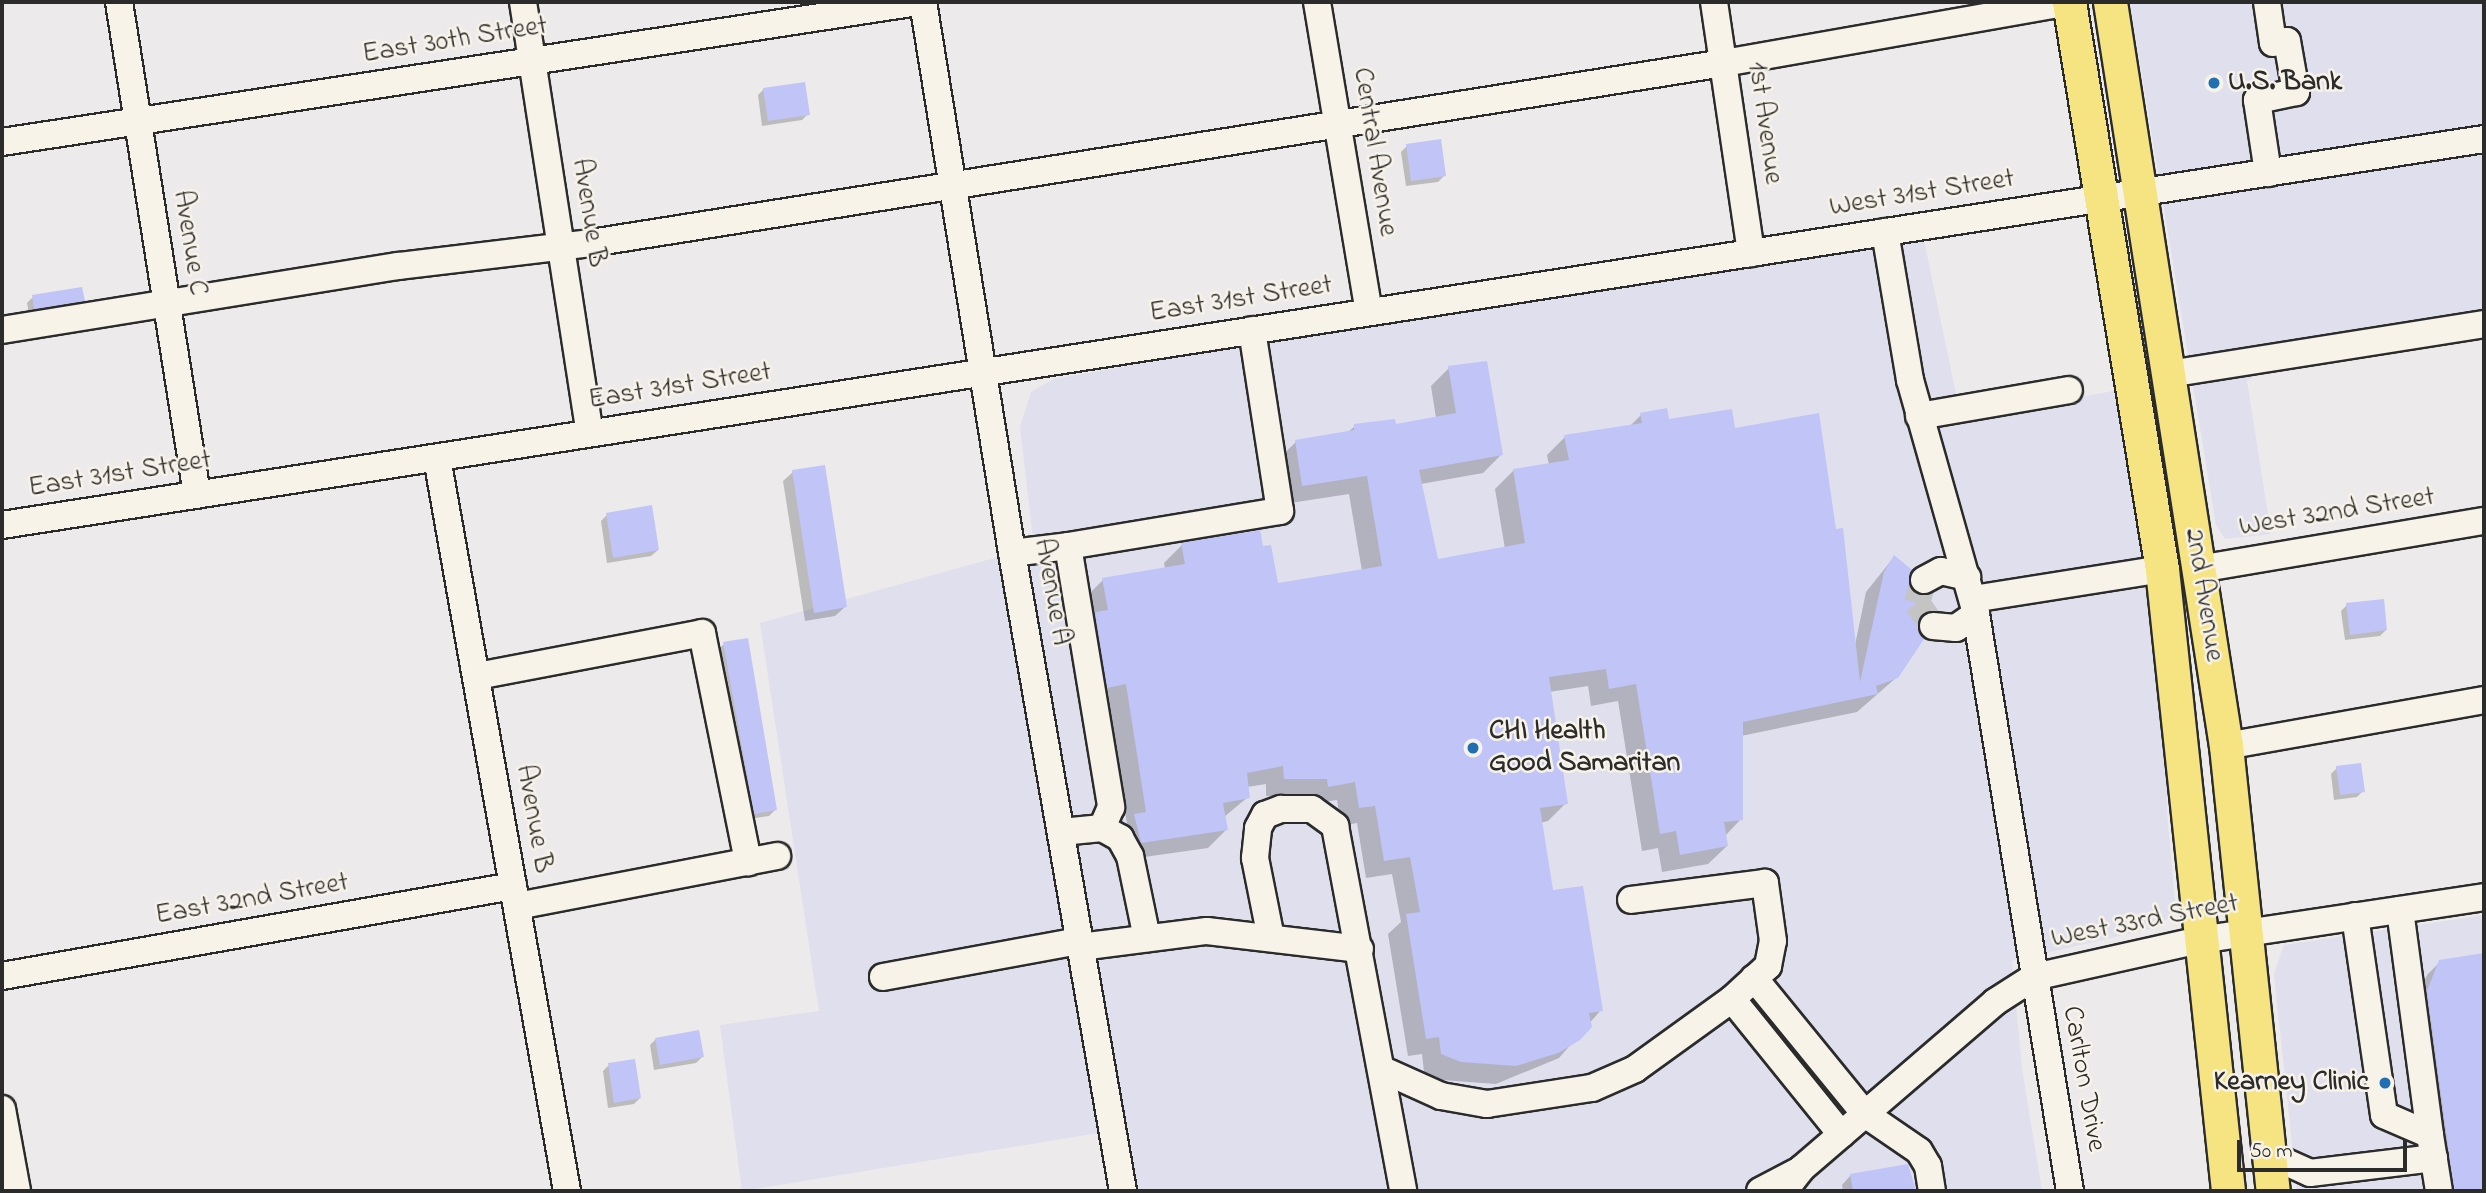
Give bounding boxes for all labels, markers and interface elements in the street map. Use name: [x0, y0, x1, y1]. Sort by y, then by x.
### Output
street label: East 30th Street: [360, 10, 550, 72]
street label: 1st Avenue: [1739, 60, 1789, 186]
street label: Central Avenue: [1344, 65, 1404, 239]
place label: U.S. Bank: [2228, 66, 2342, 100]
marker: U.S. Bank: [2206, 75, 2222, 91]
street label: Avenue B: [563, 156, 613, 270]
street label: West 31st Street: [1827, 163, 2017, 225]
street label: Avenue C: [164, 188, 214, 298]
street label: East 31st Street: [1147, 269, 1335, 331]
street label: East 31st Street: [586, 356, 774, 418]
street label: East 31st Street: [26, 444, 214, 506]
street label: West 32nd Street: [2237, 481, 2437, 545]
street label: 2nd Avenue: [2176, 526, 2230, 664]
street label: Avenue A: [1025, 536, 1077, 648]
place label: CHI Health Good Samaritan: [1489, 715, 1680, 781]
marker: CHI Health Good Samaritan: [1463, 738, 1483, 758]
street label: Avenue B: [507, 762, 559, 876]
street label: East 32nd Street: [153, 866, 351, 934]
street label: West 33rd Street: [2049, 887, 2241, 957]
street label: Carlton Drive: [2054, 1004, 2112, 1154]
place label: Kearney Clinic: [2214, 1066, 2369, 1100]
marker: Kearney Clinic: [2375, 1073, 2395, 1093]
scale bar: [2241, 1126, 2411, 1170]
text: 50 m: [2250, 1137, 2293, 1167]

